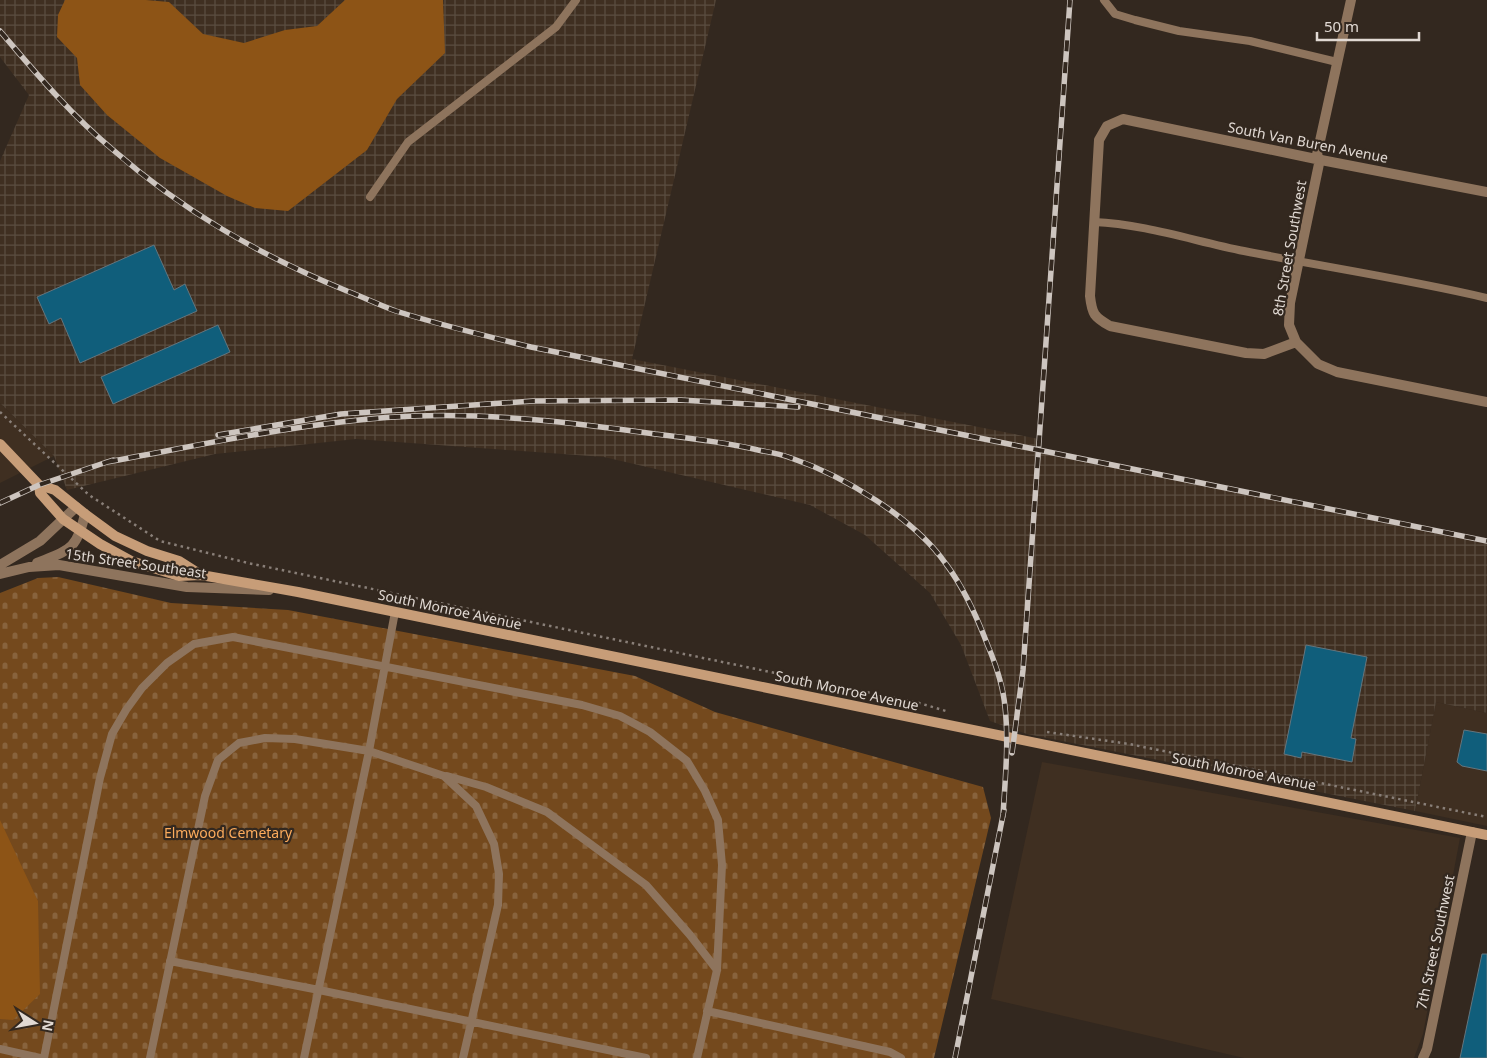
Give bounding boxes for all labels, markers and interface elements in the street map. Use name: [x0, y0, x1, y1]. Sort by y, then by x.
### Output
scale bar: [1317, 10, 1420, 42]
text: 50 m: [1324, 16, 1359, 36]
street label: South Van Buren Avenue: [1226, 117, 1390, 167]
street label: 8th Street Southwest: [1268, 179, 1310, 317]
street label: 15th Street Southeast: [64, 544, 208, 582]
street label: South Monroe Avenue: [376, 584, 524, 634]
street label: South Monroe Avenue: [773, 665, 921, 715]
street label: South Monroe Avenue: [1170, 748, 1318, 794]
park label: Elmwood Cemetary: [164, 823, 293, 842]
street label: 7th Street Southwest: [1411, 873, 1459, 1011]
north arrow: [10, 998, 60, 1048]
text: N: [38, 1018, 59, 1033]

